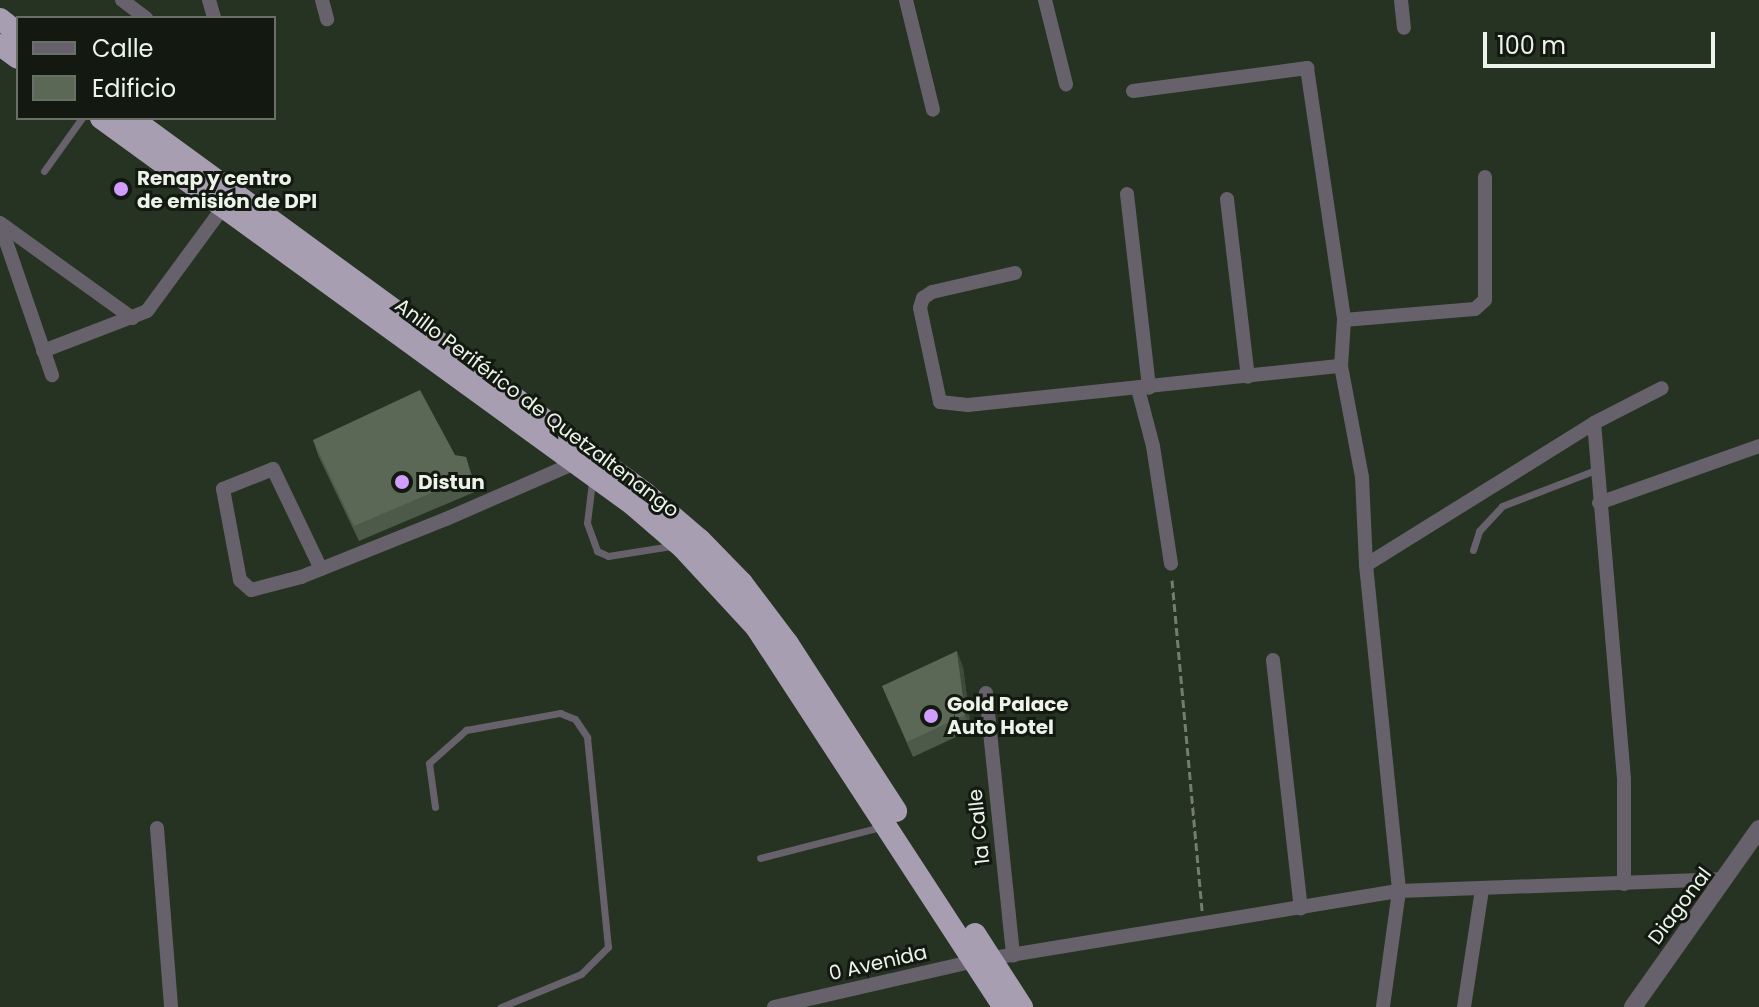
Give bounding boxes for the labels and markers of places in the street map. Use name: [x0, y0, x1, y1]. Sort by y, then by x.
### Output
place label: Renap y centro de emisión de DPI: [137, 166, 317, 213]
marker: Renap y centro de emisión de DPI: [112, 180, 130, 198]
place label: Distun: [418, 470, 485, 494]
marker: Distun: [393, 473, 411, 491]
place label: Gold Palace Auto Hotel: [947, 692, 1069, 739]
marker: Gold Palace Auto Hotel: [922, 707, 940, 725]

